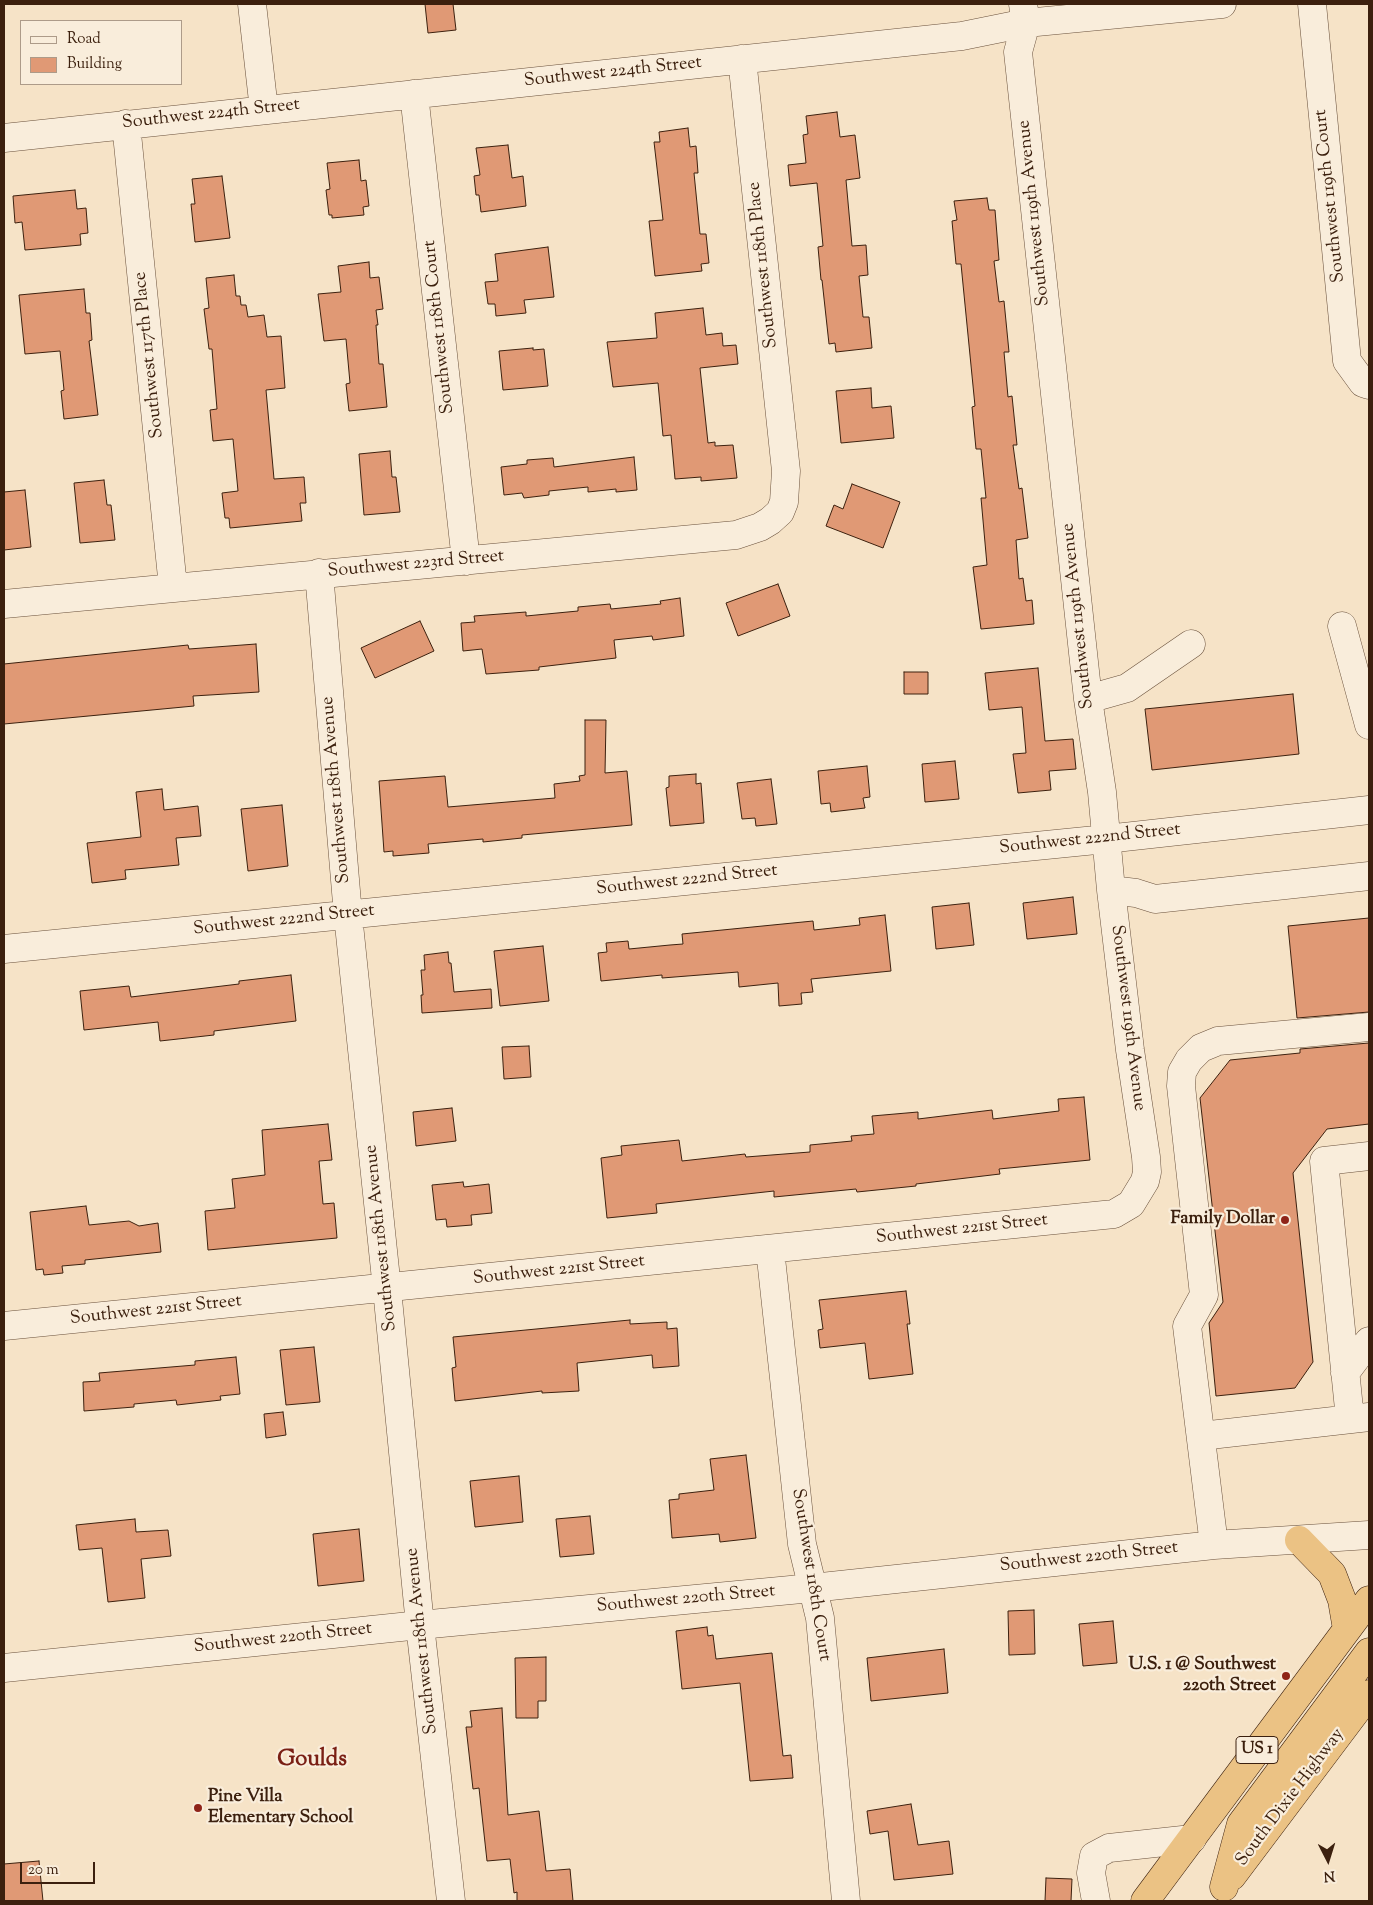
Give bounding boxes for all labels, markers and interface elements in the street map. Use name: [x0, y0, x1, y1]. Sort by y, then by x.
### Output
legend: [20, 20, 182, 85]
text: Road: [67, 29, 101, 50]
street label: Southwest 224th Street: [523, 53, 703, 93]
text: Building: [67, 54, 122, 75]
street label: Southwest 224th Street: [121, 95, 301, 135]
street label: Southwest 119th Court: [1311, 108, 1351, 284]
street label: Southwest 119th Avenue: [1014, 119, 1056, 307]
street label: Southwest 118th Place: [745, 181, 783, 349]
street label: Southwest 118th Court: [420, 239, 460, 415]
street label: Southwest 117th Place: [131, 271, 169, 439]
street label: Southwest 119th Avenue: [1058, 522, 1100, 710]
street label: Southwest 223rd Street: [327, 547, 505, 583]
street label: Southwest 118th Avenue: [318, 696, 356, 884]
street label: Southwest 222nd Street: [998, 820, 1182, 860]
street label: Southwest 222nd Street: [595, 861, 779, 901]
street label: Southwest 222nd Street: [192, 901, 376, 941]
street label: Southwest 119th Avenue: [1105, 924, 1149, 1112]
street label: Southwest 118th Avenue: [361, 1143, 403, 1333]
place label: Family Dollar: [1171, 1209, 1275, 1231]
street label: Southwest 221st Street: [875, 1210, 1049, 1250]
marker: Family Dollar: [1279, 1214, 1291, 1226]
street label: Southwest 221st Street: [472, 1251, 646, 1291]
street label: Southwest 221st Street: [69, 1291, 243, 1331]
street label: Southwest 118th Court: [786, 1487, 834, 1663]
street label: Southwest 220th Street: [999, 1538, 1179, 1578]
street label: Southwest 118th Avenue: [402, 1546, 444, 1736]
street label: Southwest 220th Street: [596, 1581, 776, 1619]
street label: Southwest 220th Street: [193, 1619, 373, 1659]
place label: U.S. 1 @ Southwest 220th Street: [1129, 1655, 1276, 1698]
marker: U.S. 1 @ Southwest 220th Street: [1280, 1670, 1292, 1682]
street label: South Dixie Highway: [1232, 1725, 1350, 1871]
road number: US 1: [1236, 1736, 1278, 1764]
district label: Goulds: [277, 1748, 347, 1774]
place label: Pine Villa Elementary School: [208, 1787, 353, 1830]
marker: Pine Villa Elementary School: [192, 1802, 204, 1814]
north arrow: [1303, 1835, 1353, 1885]
scale bar: [22, 1852, 98, 1884]
text: 20 m: [28, 1860, 59, 1881]
text: N: [1323, 1864, 1336, 1885]

